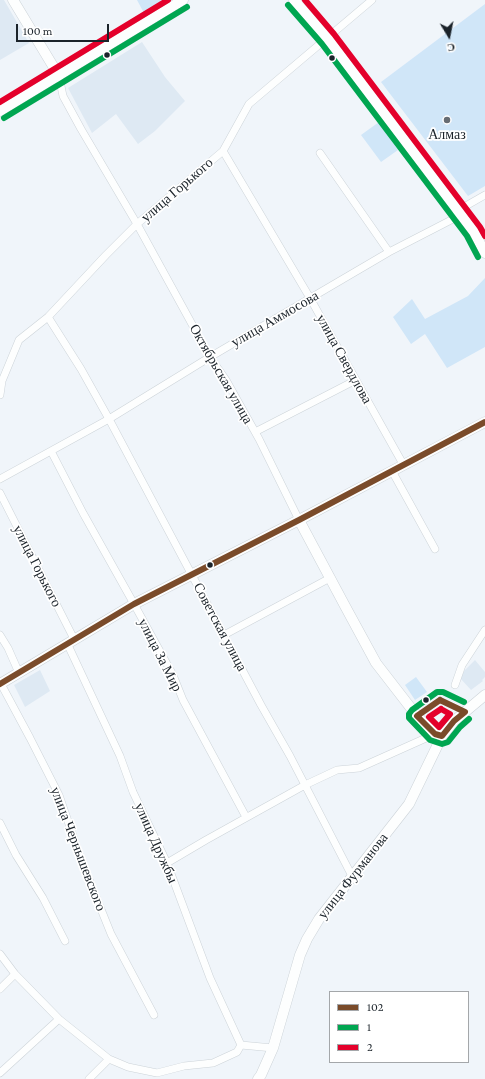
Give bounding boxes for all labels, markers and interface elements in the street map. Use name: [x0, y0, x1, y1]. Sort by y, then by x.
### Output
scale bar: [18, 16, 111, 42]
north arrow: [429, 16, 469, 56]
text: 100 m: [23, 24, 52, 38]
text: С: [446, 41, 456, 54]
unlabelled marker: [102, 50, 112, 60]
unlabelled marker: [327, 53, 337, 63]
marker: Алмаз: [442, 115, 452, 125]
place label: Алмаз: [428, 127, 466, 143]
street label: улица Горького: [138, 154, 216, 226]
street label: улица Аммосова: [228, 287, 322, 351]
street label: улица Свердлова: [312, 311, 376, 407]
street label: Октябрьская улица: [186, 321, 256, 427]
street label: улица Горького: [9, 522, 65, 610]
unlabelled marker: [205, 560, 215, 570]
street label: Советская улица: [190, 580, 250, 674]
street label: улица За Мир: [134, 616, 186, 694]
unlabelled marker: [421, 695, 431, 705]
street label: улица Чернышевского: [47, 785, 109, 913]
street label: улица Дружбы: [131, 800, 181, 886]
street label: улица Фурманова: [314, 830, 392, 922]
legend: [329, 991, 469, 1063]
text: 102: [367, 1000, 383, 1014]
text: 1: [367, 1020, 371, 1034]
text: 2: [367, 1040, 373, 1054]

